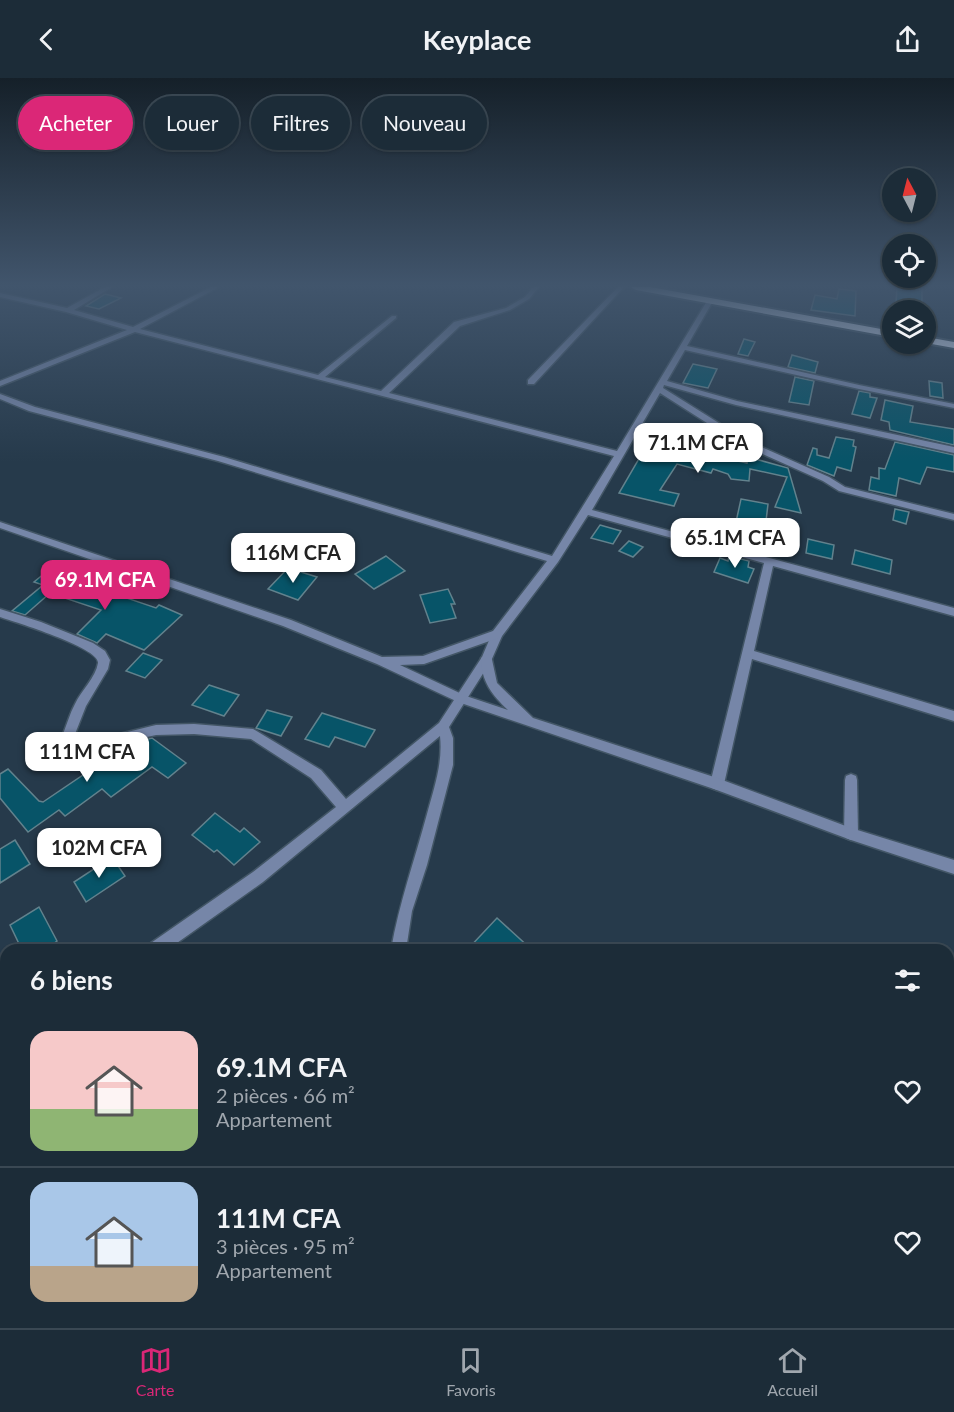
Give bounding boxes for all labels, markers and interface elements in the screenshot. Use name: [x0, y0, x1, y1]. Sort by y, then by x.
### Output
icon: back: [30, 23, 63, 56]
text: Keyplace: [423, 23, 531, 56]
icon: share: [891, 23, 924, 56]
chip: Acheter: [18, 96, 133, 150]
chip: Louer: [145, 96, 239, 150]
chip: Filtres: [251, 96, 350, 150]
chip: Nouveau: [362, 96, 487, 150]
north arrow: [882, 168, 936, 222]
map controls: [882, 168, 936, 354]
button: locate: [882, 234, 936, 288]
button: layers: [882, 300, 936, 354]
pin: 71.1M CFA: [629, 423, 767, 474]
text: 71.1M CFA: [648, 430, 748, 454]
pin: 65.1M CFA: [666, 518, 804, 569]
text: 65.1M CFA: [685, 525, 785, 549]
pin: 116M CFA: [231, 533, 355, 584]
text: 116M CFA: [245, 540, 341, 564]
pin: 69.1M CFA: [36, 560, 174, 611]
text: 69.1M CFA: [55, 567, 155, 591]
pin: 111M CFA: [25, 732, 149, 783]
text: 111M CFA: [39, 739, 135, 763]
pin: 102M CFA: [37, 828, 161, 879]
text: 102M CFA: [51, 835, 147, 859]
text: 6 biens: [30, 964, 113, 996]
icon: filters: [891, 964, 924, 997]
text: 69.1M CFA: [216, 1051, 347, 1083]
icon: home: [78, 1055, 150, 1127]
icon: heart: [891, 1075, 924, 1108]
text: 2 pièces · 66 m²: [216, 1083, 355, 1107]
text: Appartement: [216, 1107, 332, 1131]
text: 111M CFA: [216, 1202, 341, 1234]
icon: home: [78, 1206, 150, 1278]
icon: heart: [891, 1226, 924, 1259]
text: 3 pièces · 95 m²: [216, 1234, 355, 1258]
text: Appartement: [216, 1258, 332, 1282]
tab: Carte: [136, 1344, 174, 1399]
tab: Favoris: [446, 1344, 496, 1399]
tab: Accueil: [767, 1344, 818, 1399]

